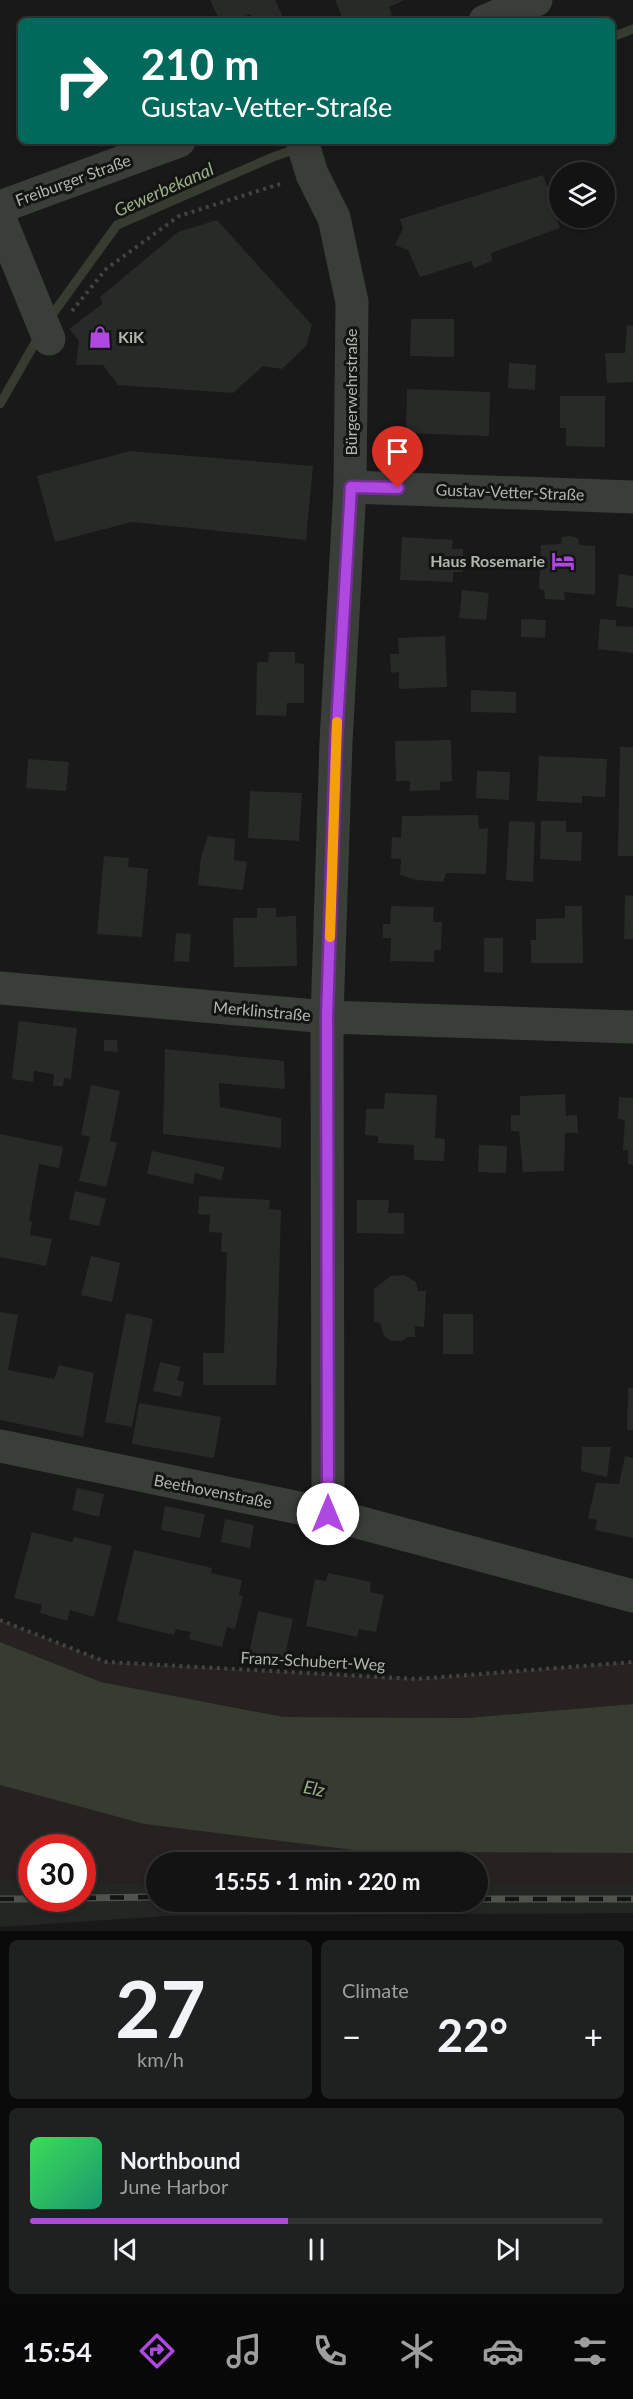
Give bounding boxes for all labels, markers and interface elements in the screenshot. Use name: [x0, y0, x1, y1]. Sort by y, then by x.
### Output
text: 210 m: [141, 39, 259, 89]
icon: right: [42, 42, 120, 120]
text: Gustav-Vetter-Straße: [141, 90, 392, 123]
street label: Freiburger Straße: [13, 150, 133, 209]
water label: Gewerbekanal: [110, 157, 217, 221]
map controls: [549, 162, 615, 228]
button: layers: [549, 162, 615, 228]
shop icon: KiK: [87, 324, 113, 350]
place label: KiK: [118, 327, 145, 346]
street label: Bürgerwehrstraße: [341, 329, 360, 455]
pin: [372, 426, 423, 488]
icon: arrive: [381, 435, 414, 468]
street label: Gustav-Vetter-Straße: [435, 479, 585, 504]
hotel icon: Haus Rosemarie: [550, 548, 576, 574]
place label: Haus Rosemarie: [430, 551, 545, 570]
street label: Merklinstraße: [213, 997, 311, 1024]
street label: Beethovenstraße: [152, 1470, 274, 1511]
position arrow: [296, 1482, 360, 1546]
street label: Franz-Schubert-Weg: [240, 1647, 386, 1674]
water label: Elz: [302, 1775, 327, 1801]
speed limit sign: 30: [18, 1834, 96, 1912]
text: 15:55 · 1 min · 220 m: [214, 1868, 420, 1895]
text: 27: [115, 1961, 206, 2055]
text: Climate: [342, 1978, 409, 2002]
text: 22°: [437, 2008, 508, 2062]
text: −: [342, 2016, 361, 2056]
text: +: [584, 2016, 603, 2056]
text: km/h: [137, 2047, 184, 2071]
text: Northbound: [120, 2147, 240, 2174]
text: June Harbor: [120, 2174, 228, 2198]
icon: previous: [109, 2233, 142, 2266]
icon: pause: [300, 2233, 333, 2266]
icon: next: [491, 2233, 524, 2266]
icon: directions: [136, 2330, 178, 2372]
icon: music: [223, 2330, 265, 2372]
icon: phone: [309, 2330, 351, 2372]
icon: climate: [396, 2330, 438, 2372]
icon: car: [482, 2330, 524, 2372]
icon: filters: [569, 2330, 611, 2372]
text: 15:54: [22, 2335, 92, 2368]

